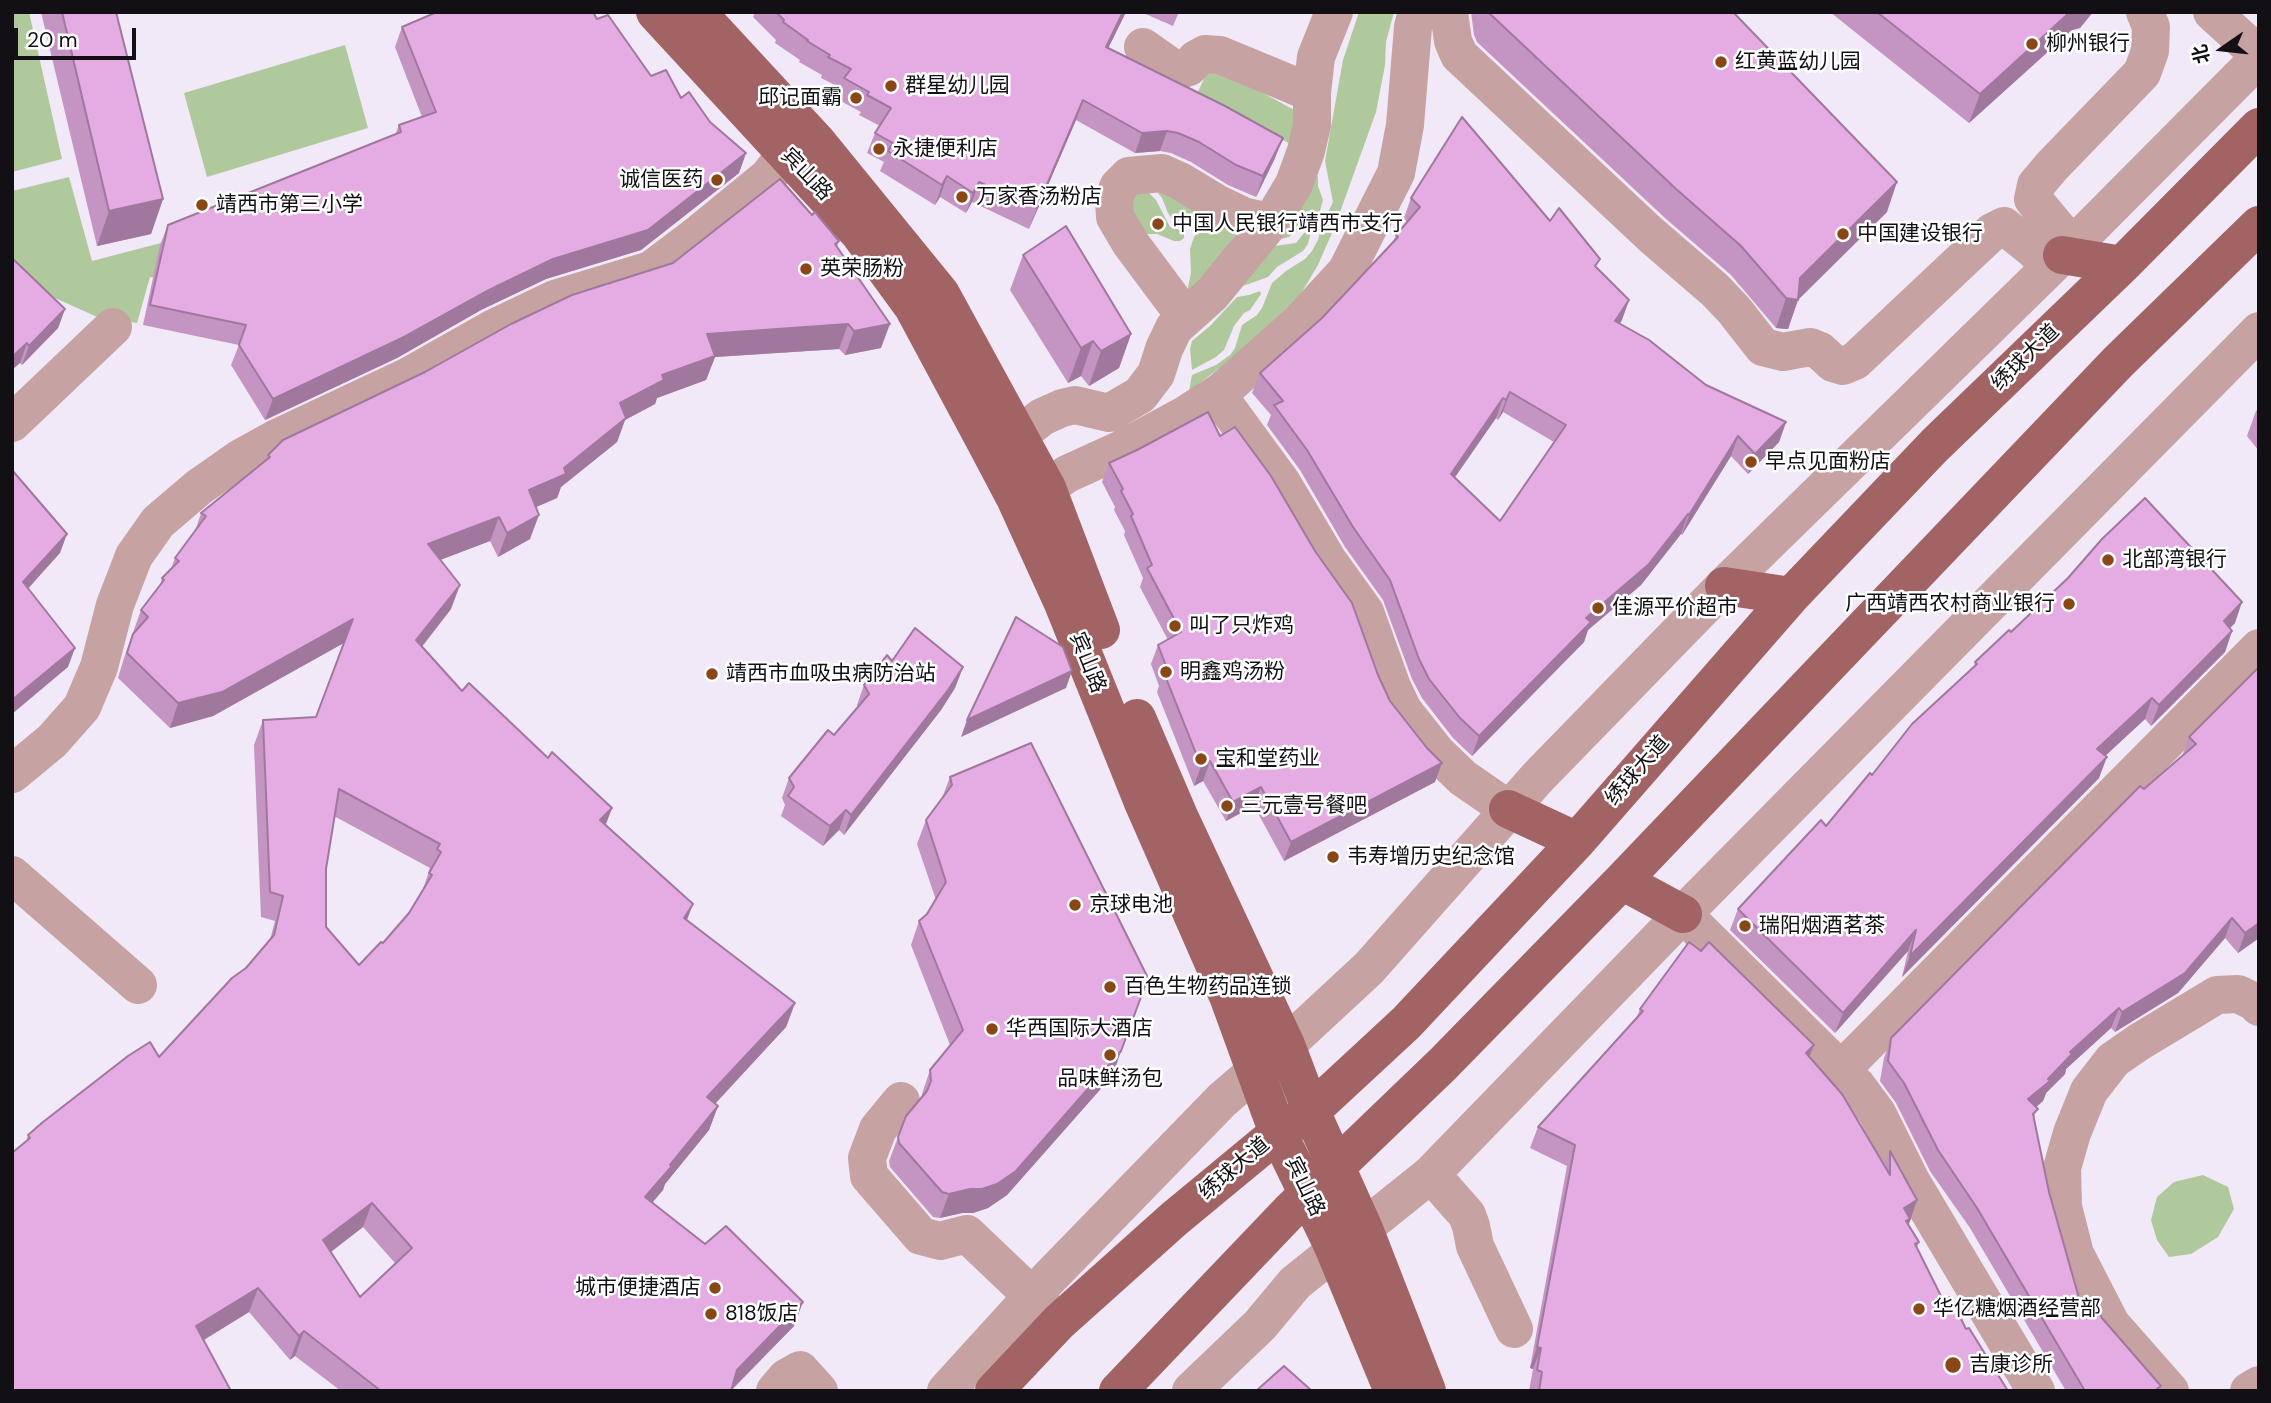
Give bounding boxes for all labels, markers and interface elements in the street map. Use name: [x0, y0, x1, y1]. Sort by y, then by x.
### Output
scale bar: [18, 14, 140, 58]
north arrow: [2187, 14, 2257, 84]
text: 20 m: [27, 26, 78, 54]
place label: 柳州银行: [2046, 31, 2130, 57]
marker: 柳州银行: [2024, 36, 2040, 52]
text: 北: [2187, 42, 2216, 66]
place label: 红黄蓝幼儿园: [1735, 49, 1861, 75]
marker: 红黄蓝幼儿园: [1713, 54, 1729, 70]
place label: 群星幼儿园: [905, 73, 1010, 99]
marker: 群星幼儿园: [883, 78, 899, 94]
place label: 邱记面霸: [758, 85, 842, 111]
marker: 邱记面霸: [848, 90, 864, 106]
place label: 永捷便利店: [893, 136, 998, 162]
marker: 永捷便利店: [871, 141, 887, 157]
street label: 宾山路: [775, 144, 837, 206]
place label: 诚信医药: [619, 167, 703, 193]
marker: 诚信医药: [709, 172, 725, 188]
place label: 万家香汤粉店: [976, 184, 1102, 210]
marker: 万家香汤粉店: [954, 189, 970, 205]
place label: 靖西市第三小学: [216, 192, 363, 218]
marker: 靖西市第三小学: [194, 197, 210, 213]
place label: 中国人民银行靖西市支行: [1172, 211, 1403, 237]
marker: 中国人民银行靖西市支行: [1150, 216, 1166, 232]
place label: 中国建设银行: [1857, 221, 1983, 247]
marker: 中国建设银行: [1835, 226, 1851, 242]
place label: 英荣肠粉: [820, 256, 904, 282]
marker: 英荣肠粉: [798, 261, 814, 277]
street label: 绣球大道: [1987, 320, 2065, 396]
place label: 早点见面粉店: [1765, 449, 1891, 475]
marker: 早点见面粉店: [1743, 454, 1759, 470]
place label: 北部湾银行: [2122, 547, 2227, 573]
marker: 北部湾银行: [2100, 552, 2116, 568]
place label: 广西靖西农村商业银行: [1845, 591, 2055, 617]
place label: 佳源平价超市: [1612, 595, 1738, 621]
marker: 广西靖西农村商业银行: [2061, 596, 2077, 612]
marker: 佳源平价超市: [1590, 600, 1606, 616]
place label: 叫了只炸鸡: [1189, 613, 1294, 639]
marker: 叫了只炸鸡: [1167, 618, 1183, 634]
street label: 宾山路: [1064, 629, 1110, 697]
place label: 明鑫鸡汤粉: [1180, 659, 1285, 685]
place label: 靖西市血吸虫病防治站: [726, 661, 936, 687]
marker: 明鑫鸡汤粉: [1158, 664, 1174, 680]
marker: 靖西市血吸虫病防治站: [704, 666, 720, 682]
street label: 绣球大道: [1601, 731, 1675, 811]
place label: 宝和堂药业: [1215, 746, 1320, 772]
marker: 宝和堂药业: [1193, 751, 1209, 767]
place label: 三元壹号餐吧: [1241, 793, 1367, 819]
marker: 三元壹号餐吧: [1219, 798, 1235, 814]
place label: 韦寿增历史纪念馆: [1347, 844, 1515, 870]
marker: 韦寿增历史纪念馆: [1325, 849, 1341, 865]
place label: 京球电池: [1089, 892, 1173, 918]
marker: 京球电池: [1067, 897, 1083, 913]
place label: 瑞阳烟酒茗茶: [1759, 913, 1885, 939]
marker: 瑞阳烟酒茗茶: [1737, 918, 1753, 934]
place label: 百色生物药品连锁: [1124, 974, 1292, 1000]
marker: 百色生物药品连锁: [1102, 979, 1118, 995]
place label: 华西国际大酒店: [1006, 1016, 1153, 1042]
marker: 华西国际大酒店: [984, 1021, 1000, 1037]
marker: 品味鲜汤包: [1102, 1047, 1118, 1063]
place label: 品味鲜汤包: [1058, 1066, 1162, 1092]
street label: 绣球大道: [1195, 1132, 1275, 1206]
street label: 宾山路: [1279, 1153, 1329, 1221]
place label: 城市便捷酒店: [575, 1275, 701, 1301]
marker: 城市便捷酒店: [707, 1280, 723, 1296]
place label: 华亿糖烟酒经营部: [1933, 1296, 2101, 1322]
place label: 818饭店: [725, 1301, 799, 1327]
marker: 华亿糖烟酒经营部: [1911, 1301, 1927, 1317]
marker: 818饭店: [703, 1306, 719, 1322]
place label: 吉康诊所: [1969, 1352, 2053, 1378]
marker: 吉康诊所: [1943, 1355, 1963, 1375]

